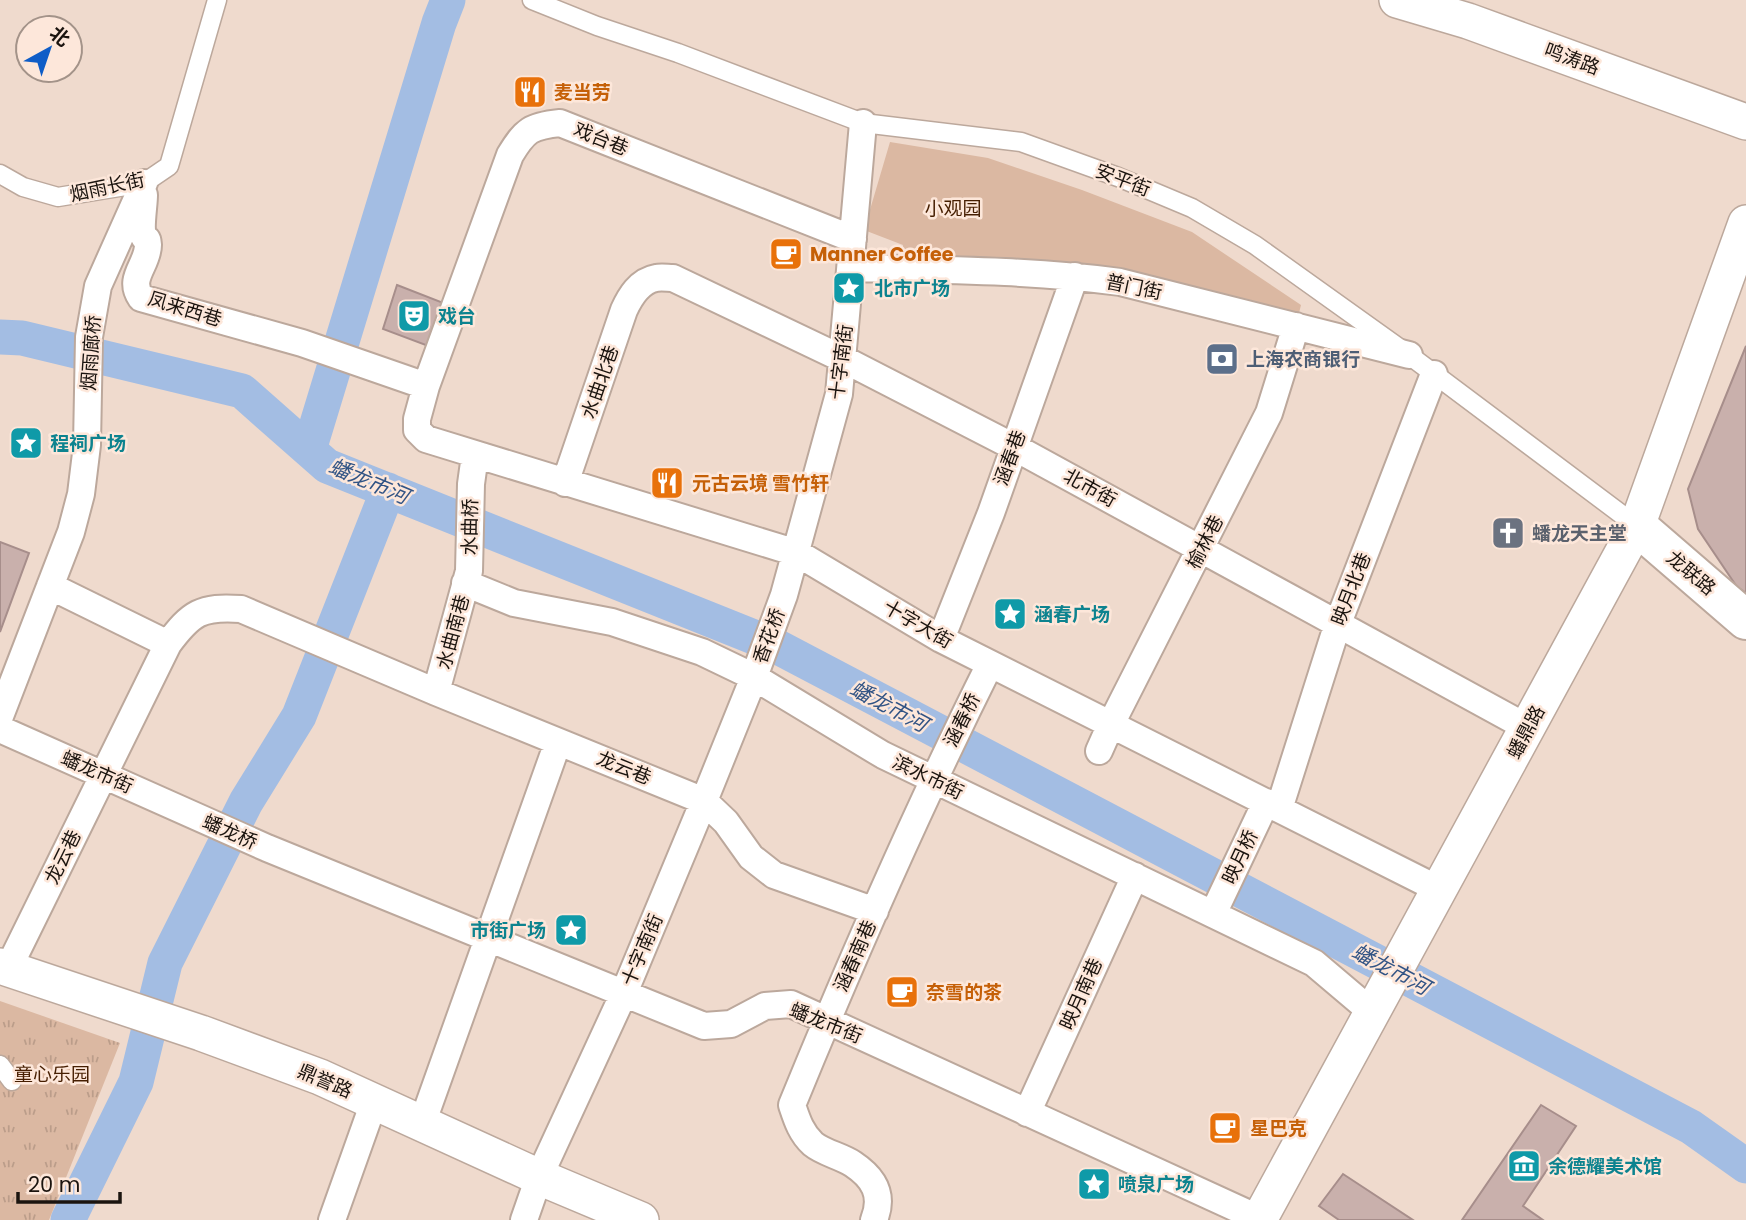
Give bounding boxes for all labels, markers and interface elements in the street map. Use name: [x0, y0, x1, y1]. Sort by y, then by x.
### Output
north arrow: [14, 14, 84, 84]
text: 北: [44, 20, 76, 53]
street label: 鸣涛路: [1541, 37, 1603, 81]
restaurant icon: 麦当劳: [511, 73, 549, 111]
place label: 麦当劳: [554, 79, 611, 106]
street label: 戏台巷: [570, 116, 632, 162]
street label: 安平街: [1092, 157, 1154, 203]
street label: 烟雨长街: [67, 166, 147, 208]
park label: 小观园: [924, 195, 982, 222]
cafe icon: Manner Coffee: [767, 235, 805, 273]
place label: Manner Coffee: [810, 241, 954, 268]
street label: 普门街: [1103, 268, 1165, 306]
place icon: 北市广场: [830, 269, 868, 307]
place label: 北市广场: [874, 275, 950, 302]
street label: 凤来西巷: [145, 285, 225, 333]
theatre icon: 戏台: [395, 297, 433, 335]
place label: 戏台: [438, 303, 476, 330]
street label: 烟雨廊桥: [75, 314, 107, 392]
street label: 十字南街: [823, 323, 859, 401]
bank icon: 上海农商银行: [1203, 340, 1241, 378]
street label: 水曲北巷: [575, 342, 625, 422]
place label: 上海农商银行: [1246, 346, 1360, 373]
place icon: 程祠广场: [7, 424, 45, 462]
street label: 涵春巷: [988, 427, 1032, 489]
place label: 程祠广场: [50, 430, 126, 457]
water label: 蟠龙市河: [325, 451, 417, 512]
street label: 北市街: [1059, 462, 1121, 514]
restaurant icon: 元古云境 雪竹轩: [648, 464, 686, 502]
place label: 元古云境 雪竹轩: [692, 470, 829, 497]
street label: 水曲桥: [456, 498, 484, 556]
street label: 榆林巷: [1180, 510, 1230, 574]
church icon: 蟠龙天主堂: [1489, 514, 1527, 552]
place label: 蟠龙天主堂: [1532, 520, 1627, 547]
street label: 龙联路: [1660, 544, 1722, 602]
street label: 映月北巷: [1325, 549, 1377, 629]
street label: 水曲南巷: [430, 592, 476, 672]
street label: 十字大街: [878, 593, 958, 655]
place icon: 涵春广场: [991, 595, 1029, 633]
place label: 涵春广场: [1034, 601, 1110, 628]
street label: 香花桥: [747, 605, 791, 667]
water label: 蟠龙市河: [845, 673, 936, 740]
street label: 涵春桥: [937, 688, 987, 752]
street label: 蟠鼎路: [1501, 700, 1551, 764]
street label: 蟠龙市街: [57, 744, 137, 800]
street label: 龙云巷: [593, 745, 655, 791]
street label: 滨水市街: [888, 748, 968, 806]
street label: 蟠龙桥: [198, 808, 262, 856]
street label: 龙云巷: [38, 825, 88, 889]
street label: 映月桥: [1216, 825, 1264, 889]
street label: 十字南街: [615, 910, 669, 990]
place icon: 市街广场: [552, 911, 590, 949]
street label: 涵春南巷: [827, 916, 883, 996]
place label: 市街广场: [470, 917, 546, 944]
water label: 蟠龙市河: [1347, 936, 1438, 1003]
street label: 映月南巷: [1053, 954, 1109, 1034]
cafe icon: 奈雪的茶: [883, 973, 921, 1011]
place label: 奈雪的茶: [926, 979, 1002, 1006]
street label: 蟠龙市街: [786, 996, 866, 1050]
street label: 鼎誉路: [293, 1057, 357, 1105]
park label: 童心乐园: [14, 1061, 90, 1088]
cafe icon: 星巴克: [1206, 1109, 1244, 1147]
place label: 星巴克: [1250, 1115, 1307, 1142]
museum icon: 余德耀美术馆: [1505, 1147, 1543, 1185]
place label: 余德耀美术馆: [1548, 1153, 1662, 1180]
scale bar: [18, 1160, 119, 1204]
place icon: 喷泉广场: [1075, 1165, 1113, 1203]
text: 20 m: [28, 1170, 81, 1199]
place label: 喷泉广场: [1118, 1171, 1194, 1198]

